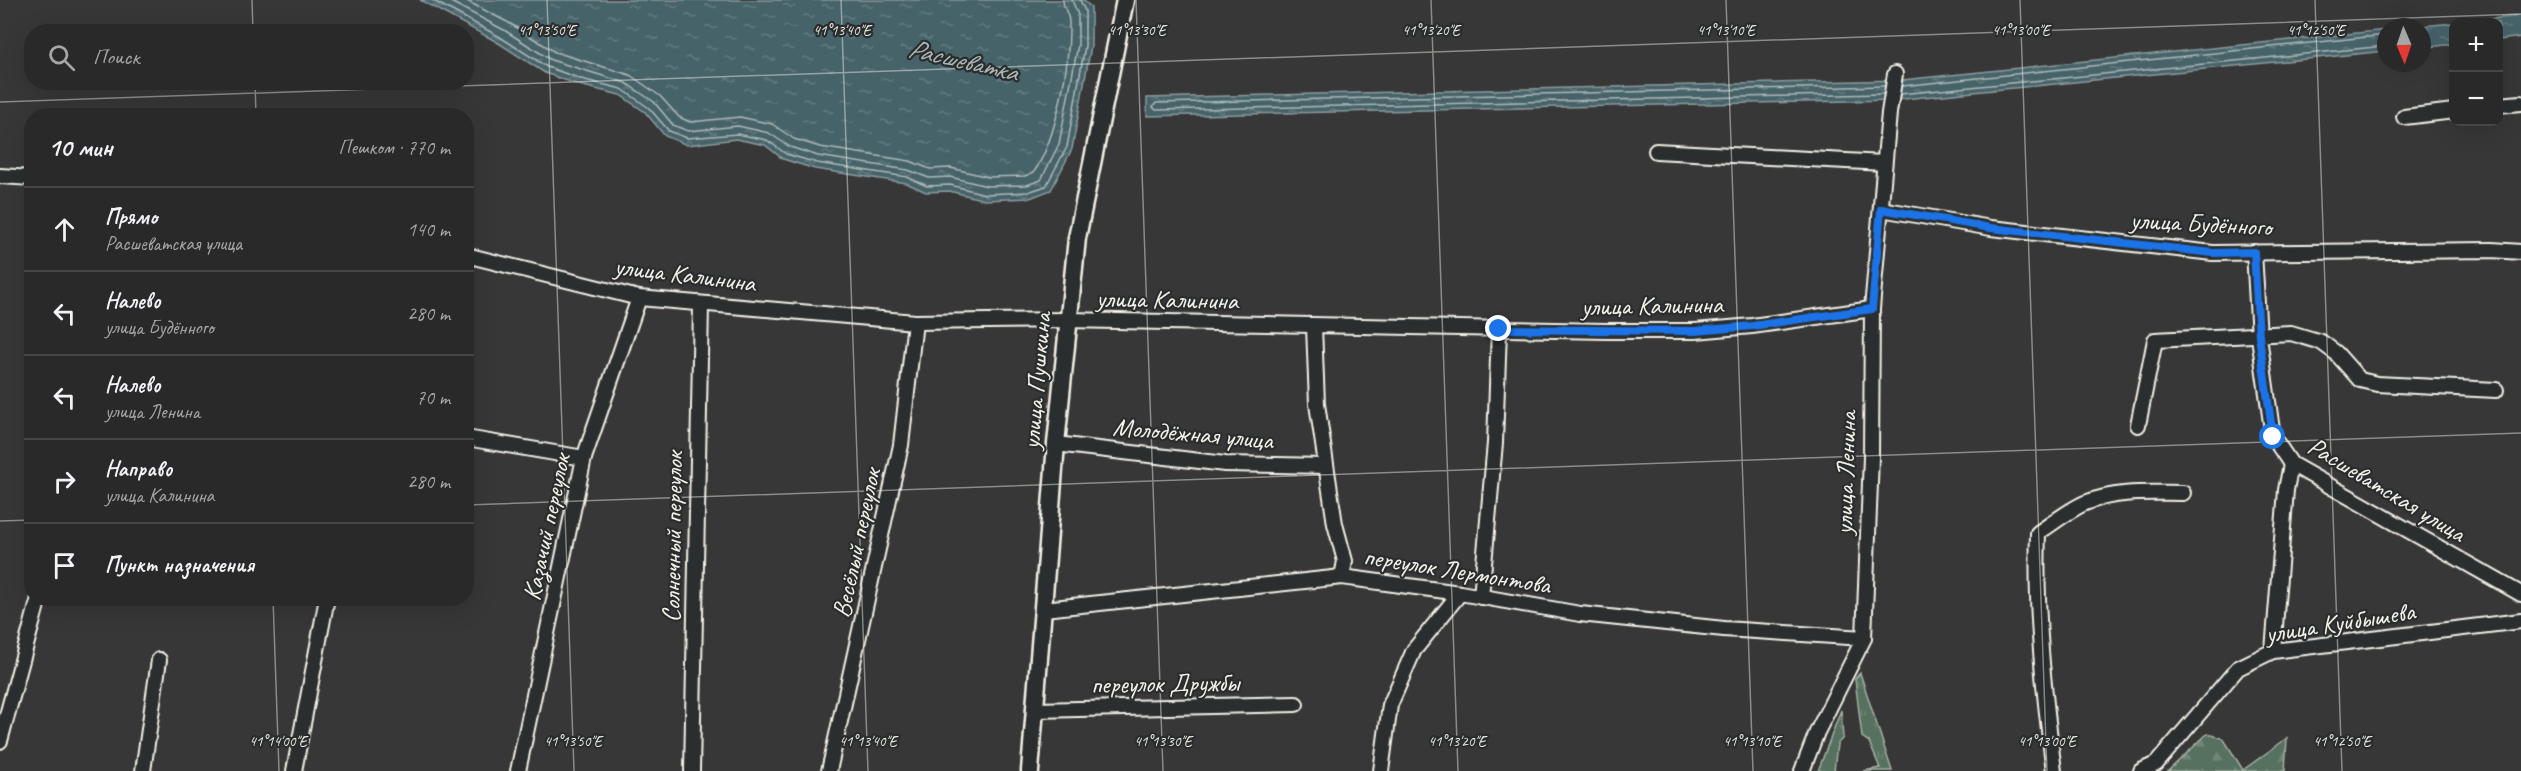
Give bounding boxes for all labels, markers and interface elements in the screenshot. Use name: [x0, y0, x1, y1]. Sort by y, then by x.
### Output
north arrow: [2377, 18, 2431, 72]
map controls: [2449, 18, 2503, 126]
button: +: [2449, 18, 2503, 72]
text: 41°13'50"E: [518, 21, 578, 40]
text: 41°13'40"E: [813, 21, 873, 40]
text: 41°13'30"E: [1108, 21, 1168, 40]
text: 41°13'20"E: [1402, 21, 1462, 40]
text: 41°13'10"E: [1697, 21, 1757, 40]
text: 41°13'00"E: [1992, 21, 2052, 40]
text: 41°12'50"E: [2287, 21, 2347, 40]
search box: [24, 24, 474, 90]
water label: Расшеватка: [905, 31, 1023, 90]
icon: search: [45, 41, 78, 74]
text: Поиск: [93, 43, 139, 71]
button: −: [2449, 72, 2503, 126]
text: 10 мин: [48, 131, 113, 164]
text: Пешком · 770 m: [338, 135, 450, 160]
text: Прямо: [105, 203, 157, 231]
street label: улица Будённого: [2127, 203, 2275, 244]
icon: ahead: [48, 213, 81, 246]
text: 140 m: [407, 217, 450, 242]
text: Расшеватская улица: [105, 231, 242, 256]
street label: улица Калинина: [611, 249, 759, 300]
street label: улица Калинина: [1094, 282, 1240, 317]
text: Налево: [105, 287, 161, 315]
street label: улица Калинина: [1579, 288, 1725, 323]
icon: left: [48, 297, 81, 330]
text: 280 m: [407, 301, 450, 326]
street label: улица Пушкина: [1014, 309, 1059, 453]
text: улица Будённого: [105, 315, 214, 340]
route end: [1485, 315, 1511, 341]
text: Налево: [105, 371, 161, 399]
icon: left: [48, 381, 81, 414]
text: 70 m: [416, 385, 450, 410]
text: улица Ленина: [105, 399, 200, 424]
street label: улица Ленина: [1827, 408, 1864, 537]
street label: Молодёжная улица: [1112, 410, 1276, 457]
route start: [2259, 423, 2285, 449]
street label: Расшеватская улица: [2302, 429, 2473, 550]
street label: Казачий переулок: [515, 449, 580, 604]
street label: Солнечный переулок: [655, 449, 691, 623]
text: Направо: [105, 455, 172, 483]
street label: Весёлый переулок: [825, 463, 889, 621]
icon: right: [48, 465, 81, 498]
text: 280 m: [407, 469, 450, 494]
text: улица Калинина: [105, 483, 214, 508]
street label: переулок Лермонтова: [1361, 539, 1554, 602]
icon: arrive: [48, 549, 81, 582]
text: Пункт назначения: [105, 551, 254, 579]
street label: улица Куйбышева: [2261, 594, 2419, 651]
street label: переулок Дружбы: [1090, 666, 1242, 701]
text: 41°14'00"E: [249, 732, 309, 751]
text: 41°13'50"E: [544, 732, 604, 751]
text: 41°13'40"E: [839, 732, 899, 751]
text: 41°13'30"E: [1134, 732, 1194, 751]
text: 41°13'20"E: [1428, 732, 1488, 751]
text: 41°13'10"E: [1723, 732, 1783, 751]
text: 41°13'00"E: [2018, 732, 2078, 751]
text: 41°12'50"E: [2313, 732, 2373, 751]

